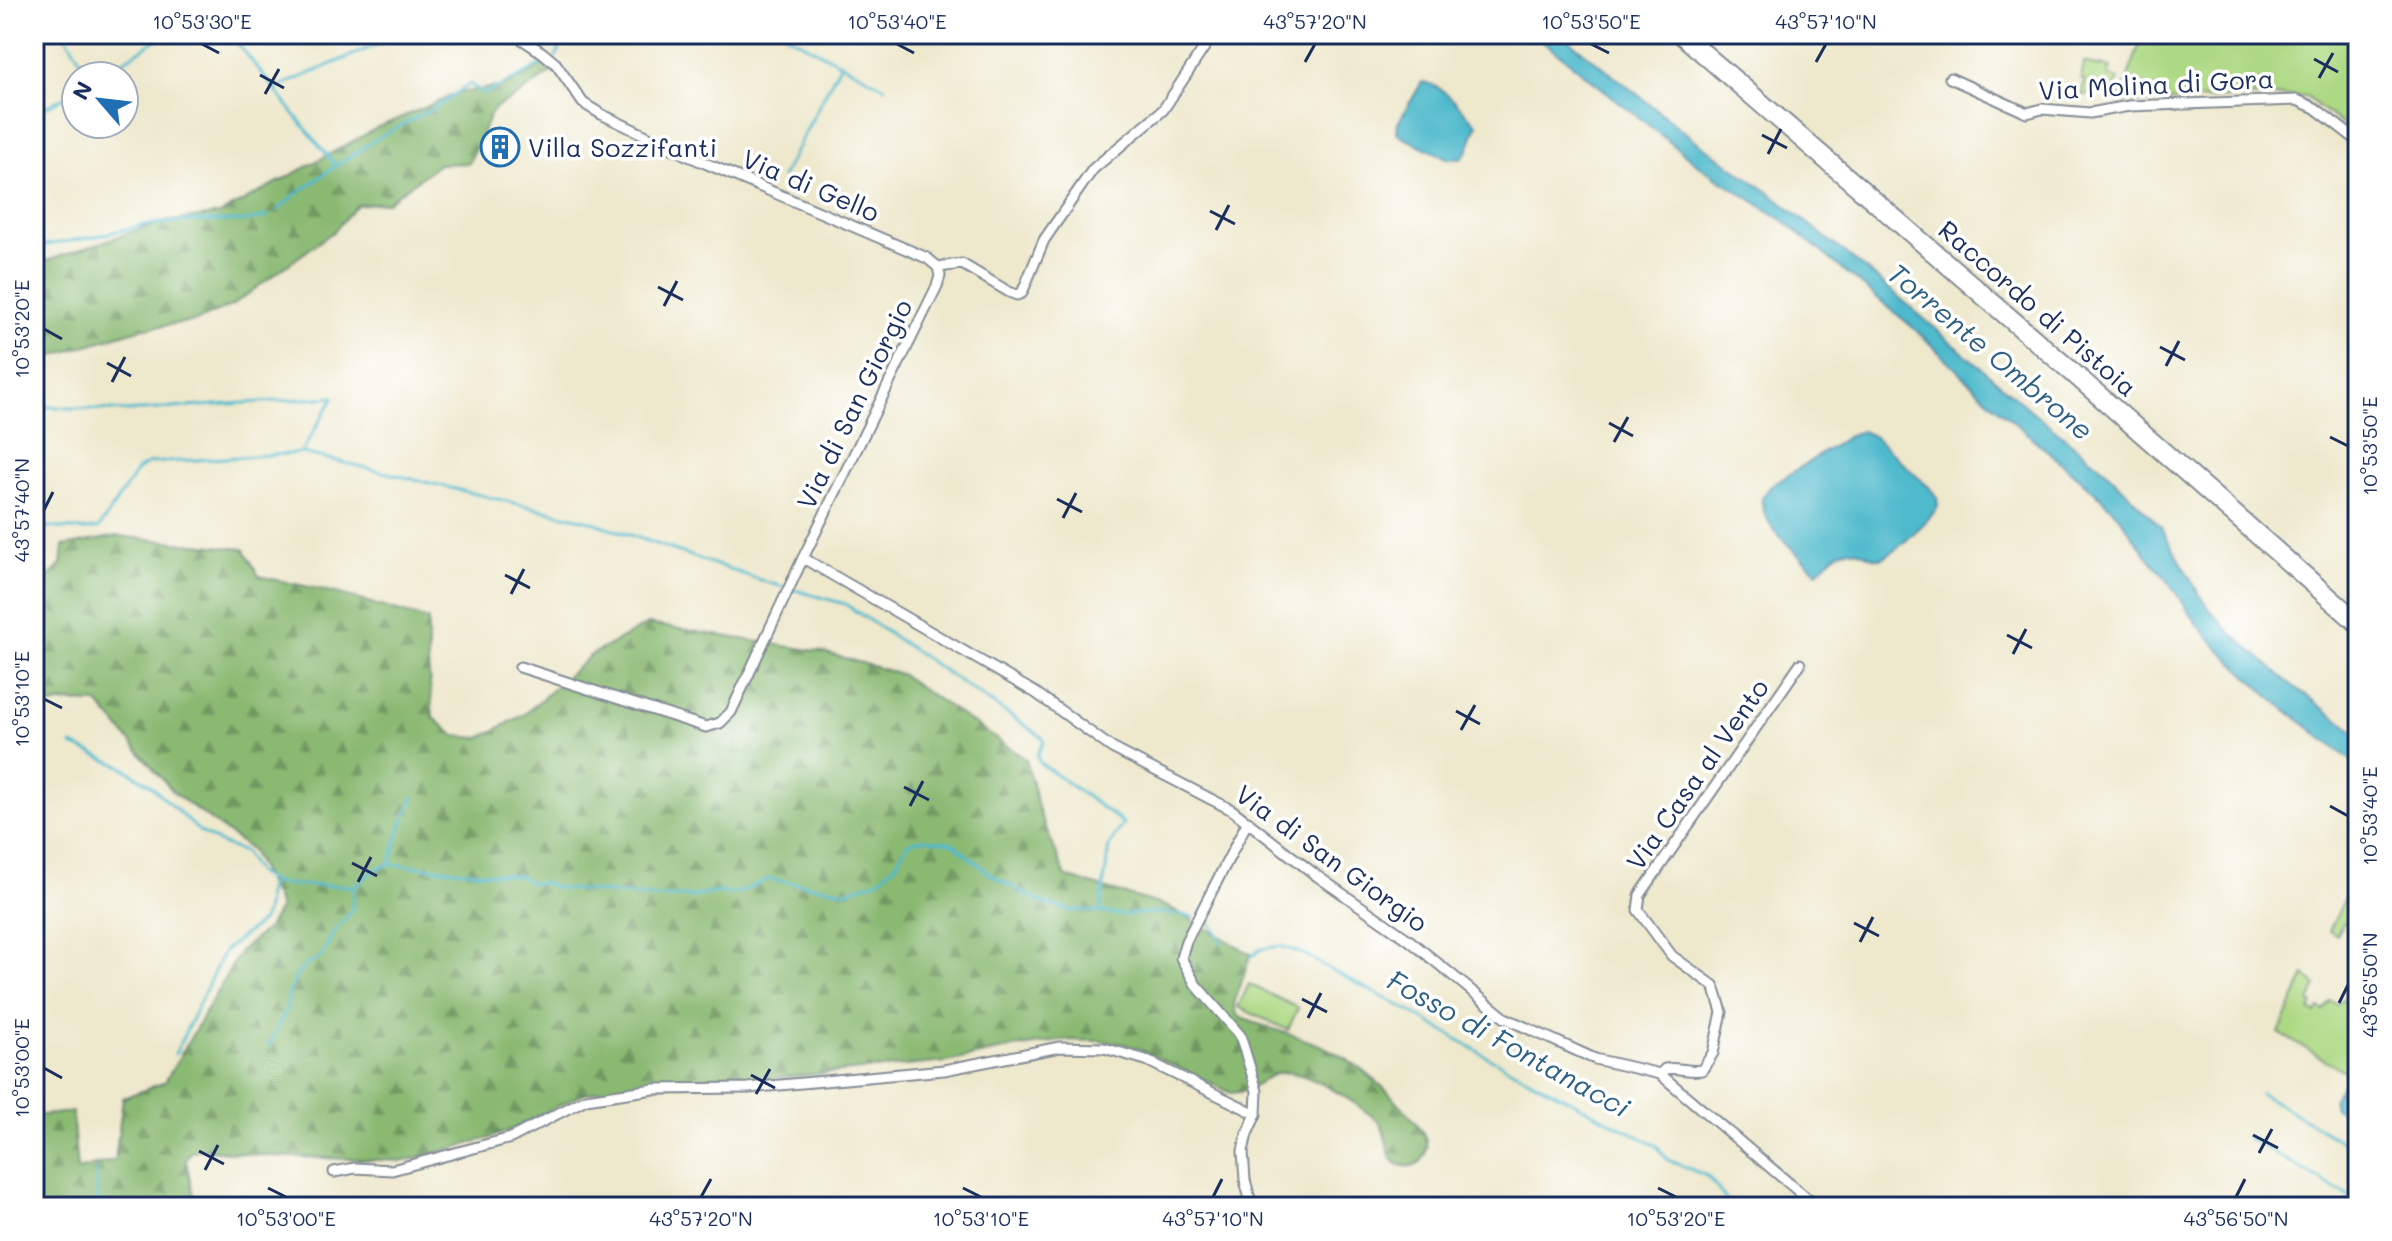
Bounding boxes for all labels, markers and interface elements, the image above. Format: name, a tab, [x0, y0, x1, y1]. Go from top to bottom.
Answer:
text: 10°53'30"E	[152, 8, 252, 34]
text: 10°53'40"E	[847, 8, 947, 34]
text: 43°57'20"N	[1263, 8, 1367, 34]
text: 10°53'50"E	[1541, 8, 1641, 34]
text: 43°57'10"N	[1775, 8, 1877, 34]
north arrow	[60, 60, 140, 140]
street label: Via Molina di Gora	[2038, 61, 2274, 107]
text: N	[65, 76, 99, 105]
building icon: Villa Sozzifanti	[479, 126, 521, 168]
place label: Villa Sozzifanti	[528, 130, 717, 164]
street label: Via di Gello	[737, 141, 885, 229]
street label: Raccordo di Pistoia	[1932, 212, 2144, 404]
water label: Torrente Ombrone	[1881, 254, 2101, 448]
text: 10°53'20"E	[8, 280, 34, 378]
street label: Via di San Giorgio	[788, 293, 920, 515]
text: 10°53'50"E	[2356, 396, 2382, 496]
text: 43°57'40"N	[8, 458, 34, 562]
text: 10°53'10"E	[8, 651, 34, 747]
street label: Via Casa al Vento	[1618, 672, 1776, 876]
text: 10°53'40"E	[2356, 766, 2382, 866]
street label: Via di San Giorgio	[1229, 777, 1435, 939]
text: 43°56'50"N	[2356, 932, 2382, 1038]
water label: Fosso di Fontanacci	[1381, 961, 1637, 1125]
text: 10°53'00"E	[8, 1018, 34, 1118]
text: 10°53'00"E	[236, 1205, 336, 1231]
text: 43°57'20"N	[649, 1205, 753, 1231]
text: 10°53'10"E	[933, 1205, 1029, 1231]
text: 43°57'10"N	[1162, 1205, 1264, 1231]
text: 10°53'20"E	[1627, 1205, 1725, 1231]
text: 43°56'50"N	[2183, 1205, 2289, 1231]

